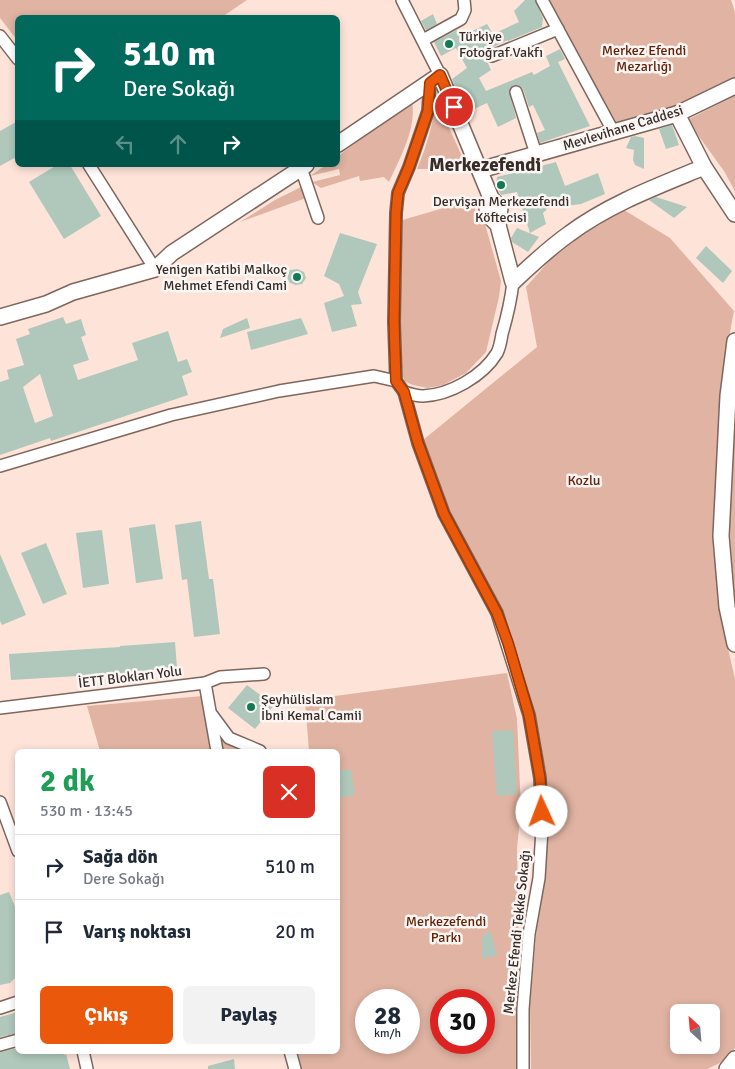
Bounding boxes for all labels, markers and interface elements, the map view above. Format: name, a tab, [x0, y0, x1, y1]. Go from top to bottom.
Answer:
place label: Türkiye Fotoğraf Vakfı	[459, 28, 543, 61]
text: 510 m	[123, 32, 216, 75]
icon: right	[40, 35, 105, 100]
marker: Türkiye Fotoğraf Vakfı	[443, 38, 455, 50]
park label: Merkez Efendi Mezarlığı	[602, 42, 686, 75]
text: Dere Sokağı	[123, 75, 235, 102]
pin	[433, 86, 475, 128]
icon: arrive	[440, 93, 468, 121]
street label: Mevlevihane Caddesi	[561, 102, 685, 154]
icon: left	[111, 130, 139, 158]
icon: ahead	[164, 130, 192, 158]
icon: right	[217, 130, 245, 158]
district label: Merkezefendi	[429, 153, 541, 177]
marker: Dervişan Merkezefendi Köftecisi	[495, 179, 507, 191]
place label: Dervişan Merkezefendi Köftecisi	[433, 193, 569, 226]
place label: Yenigen Katibi Malkoç Mehmet Efendi Cami	[156, 261, 287, 294]
marker: Yenigen Katibi Malkoç Mehmet Efendi Cami	[291, 271, 303, 283]
park label: Kozlu	[567, 472, 601, 489]
street label: İETT Blokları Yolu	[77, 662, 183, 692]
place label: Şeyhülislam İbni Kemal Camii	[261, 691, 362, 724]
marker: Şeyhülislam İbni Kemal Camii	[245, 701, 257, 713]
text: 2 dk	[40, 763, 95, 800]
button: close	[263, 766, 315, 818]
position arrow	[515, 785, 567, 837]
text: 530 m · 13:45	[40, 801, 133, 821]
text: Sağa dön	[83, 845, 158, 869]
street label: Merkez Efendi Tekke Sokağı	[500, 849, 534, 1015]
icon: right	[40, 853, 68, 881]
text: 510 m	[265, 855, 315, 879]
text: Dere Sokağı	[83, 869, 165, 889]
park label: Merkezefendi Parkı	[406, 913, 486, 946]
icon: arrive	[40, 918, 68, 946]
text: Varış noktası	[83, 920, 191, 944]
text: 20 m	[275, 920, 315, 944]
button: Çıkış	[40, 986, 173, 1044]
button: Paylaş	[183, 986, 315, 1044]
speed limit sign: 30	[430, 989, 495, 1054]
text: 28	[374, 1000, 401, 1031]
north arrow	[670, 1004, 720, 1054]
map controls	[670, 1004, 720, 1054]
text: km/h	[374, 1026, 401, 1041]

